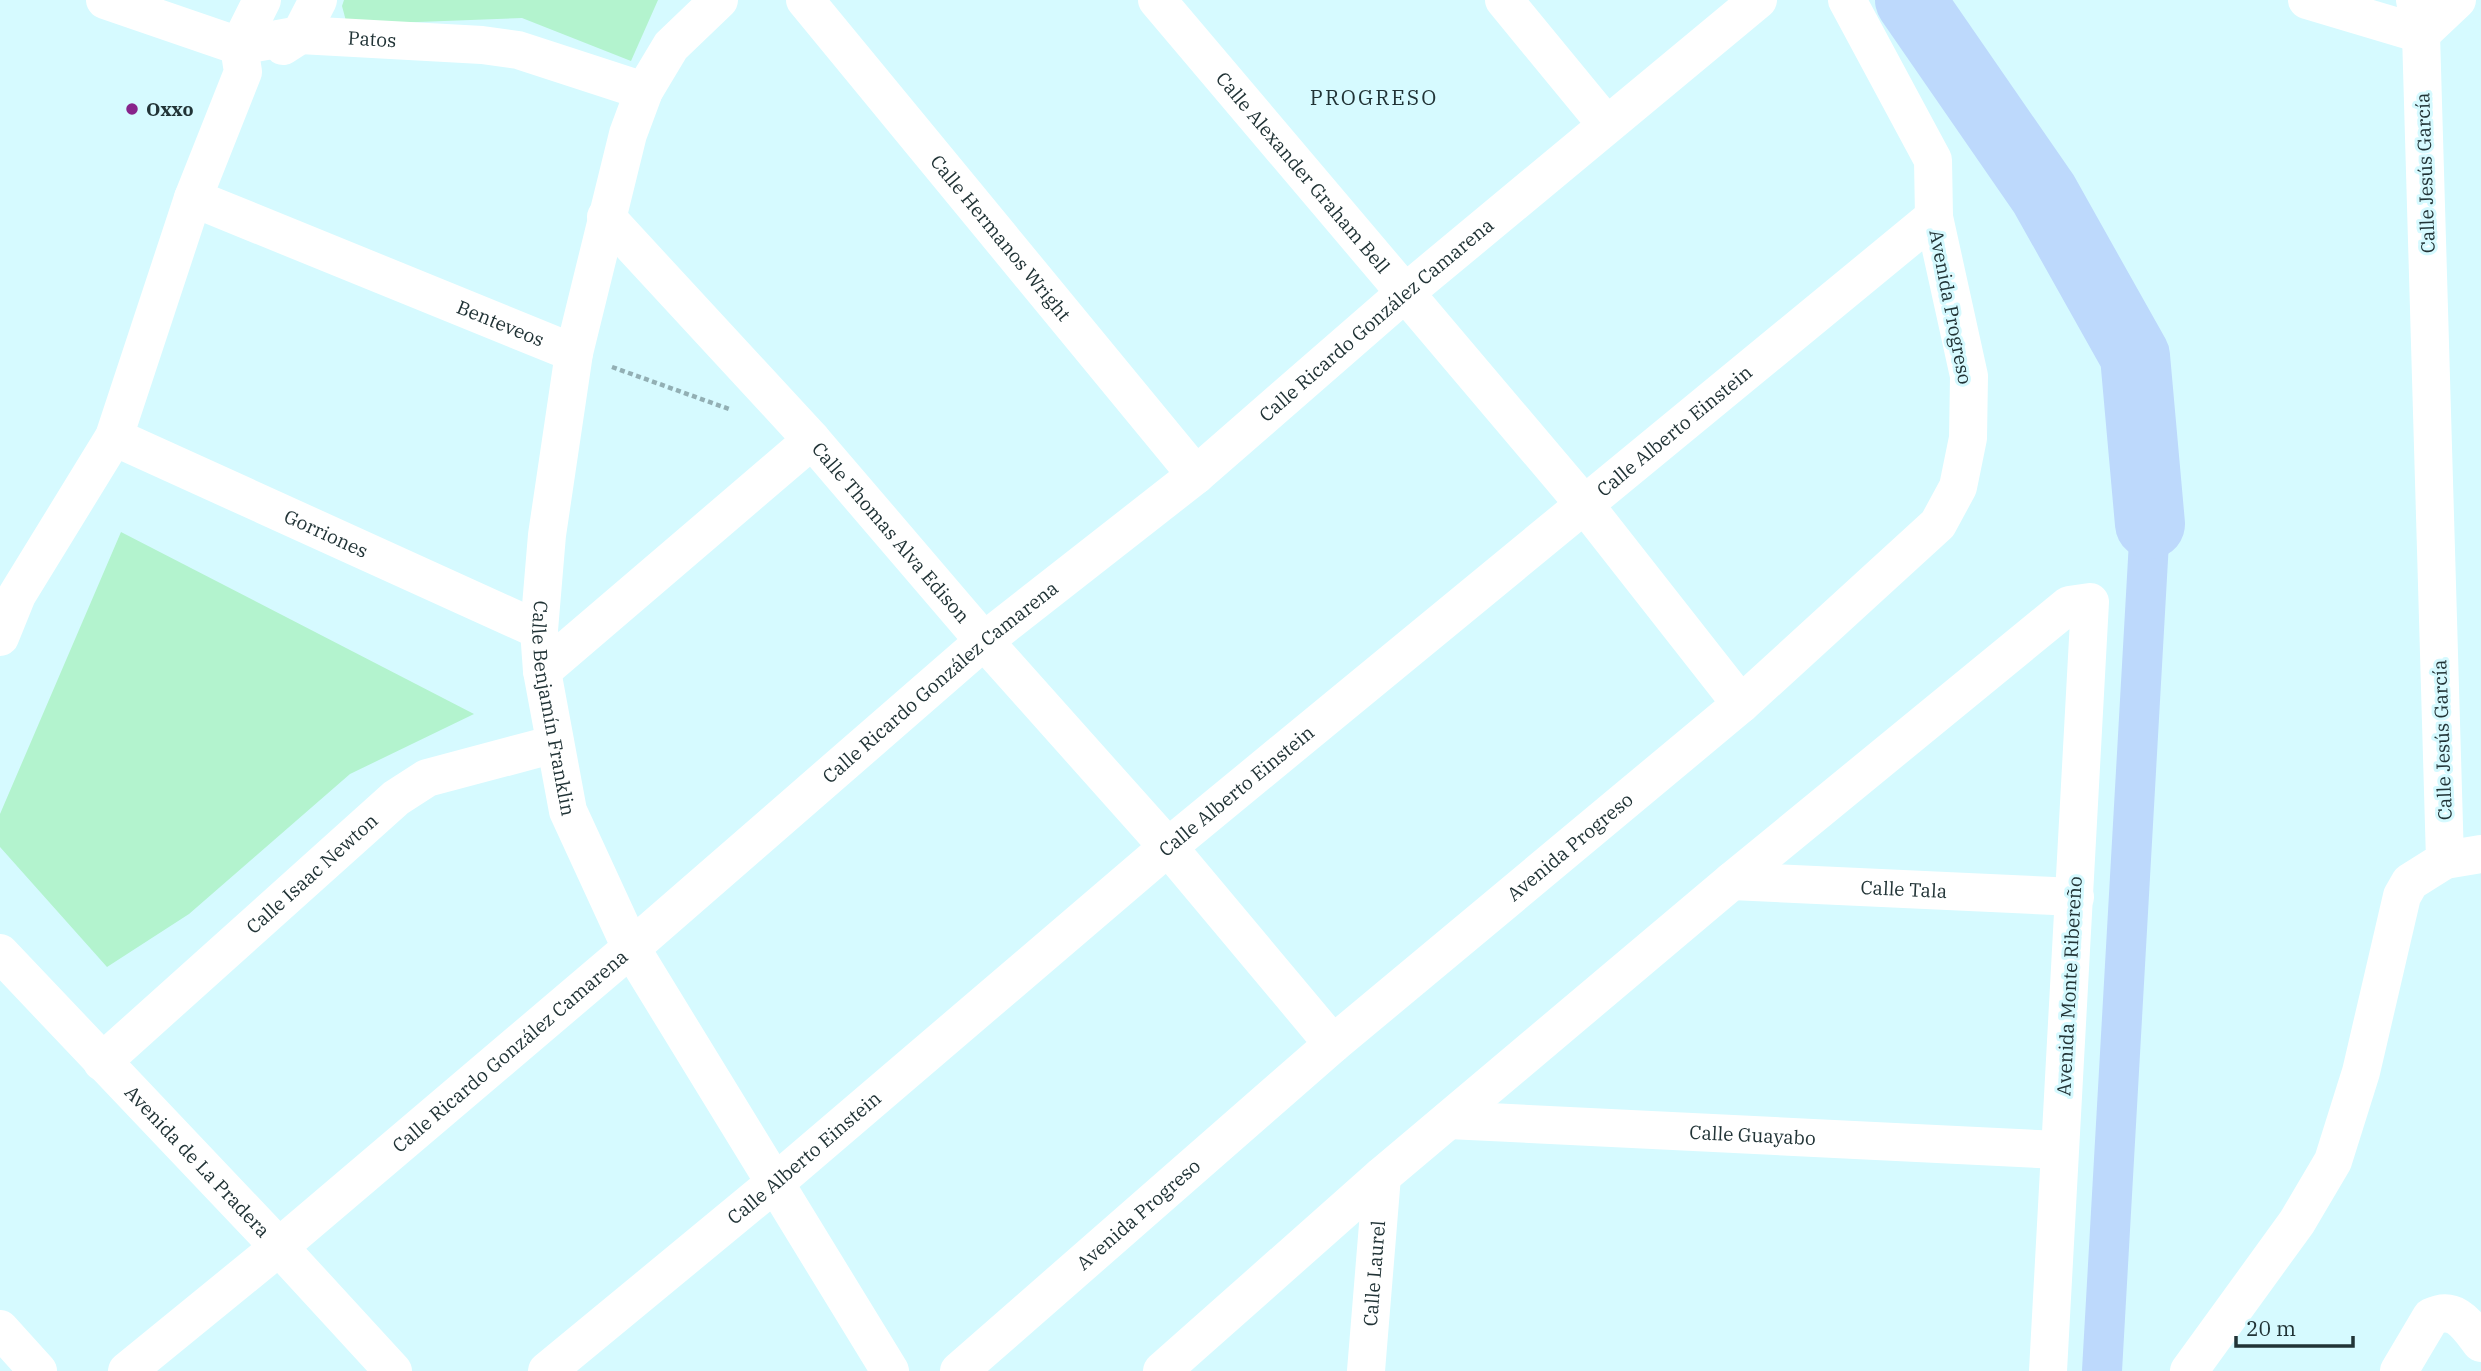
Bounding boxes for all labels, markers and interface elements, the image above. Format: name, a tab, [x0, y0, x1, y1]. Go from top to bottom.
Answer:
street label: Patos	[347, 26, 397, 52]
street label: Calle Alexander Graham Bell	[1211, 67, 1395, 278]
district label: PROGRESO	[1310, 83, 1438, 111]
street label: Calle Jesús García	[2410, 92, 2440, 254]
place label: Oxxo	[146, 97, 194, 121]
marker: Oxxo	[124, 101, 140, 117]
street label: Calle Hermanos Wright	[925, 150, 1076, 326]
street label: Calle Ricardo González Camarena	[1254, 213, 1498, 427]
street label: Avenida Progreso	[1924, 228, 1978, 386]
street label: Benteveos	[453, 295, 548, 352]
street label: Calle Alberto Einstein	[1592, 360, 1757, 502]
street label: Calle Thomas Alva Edison	[807, 437, 975, 628]
street label: Gorriones	[280, 504, 372, 563]
street label: Calle Ricardo González Camarena	[817, 576, 1063, 788]
street label: Calle Benjamín Franklin	[527, 599, 581, 818]
street label: Calle Jesús García	[2427, 659, 2457, 821]
street label: Calle Alberto Einstein	[1154, 720, 1319, 862]
street label: Avenida Progreso	[1502, 787, 1638, 906]
street label: Calle Isaac Newton	[241, 808, 383, 939]
street label: Calle Tala	[1860, 875, 1948, 903]
street label: Avenida Monte Ribereño	[2051, 876, 2087, 1096]
street label: Calle Ricardo González Camarena	[387, 944, 632, 1158]
street label: Avenida de La Pradera	[120, 1080, 275, 1242]
street label: Calle Alberto Einstein	[722, 1086, 886, 1229]
street label: Calle Guayabo	[1689, 1120, 1816, 1150]
street label: Avenida Progreso	[1071, 1154, 1205, 1275]
street label: Calle Laurel	[1358, 1219, 1390, 1327]
scale bar	[2236, 1304, 2353, 1348]
text: 20 m	[2246, 1314, 2296, 1342]

